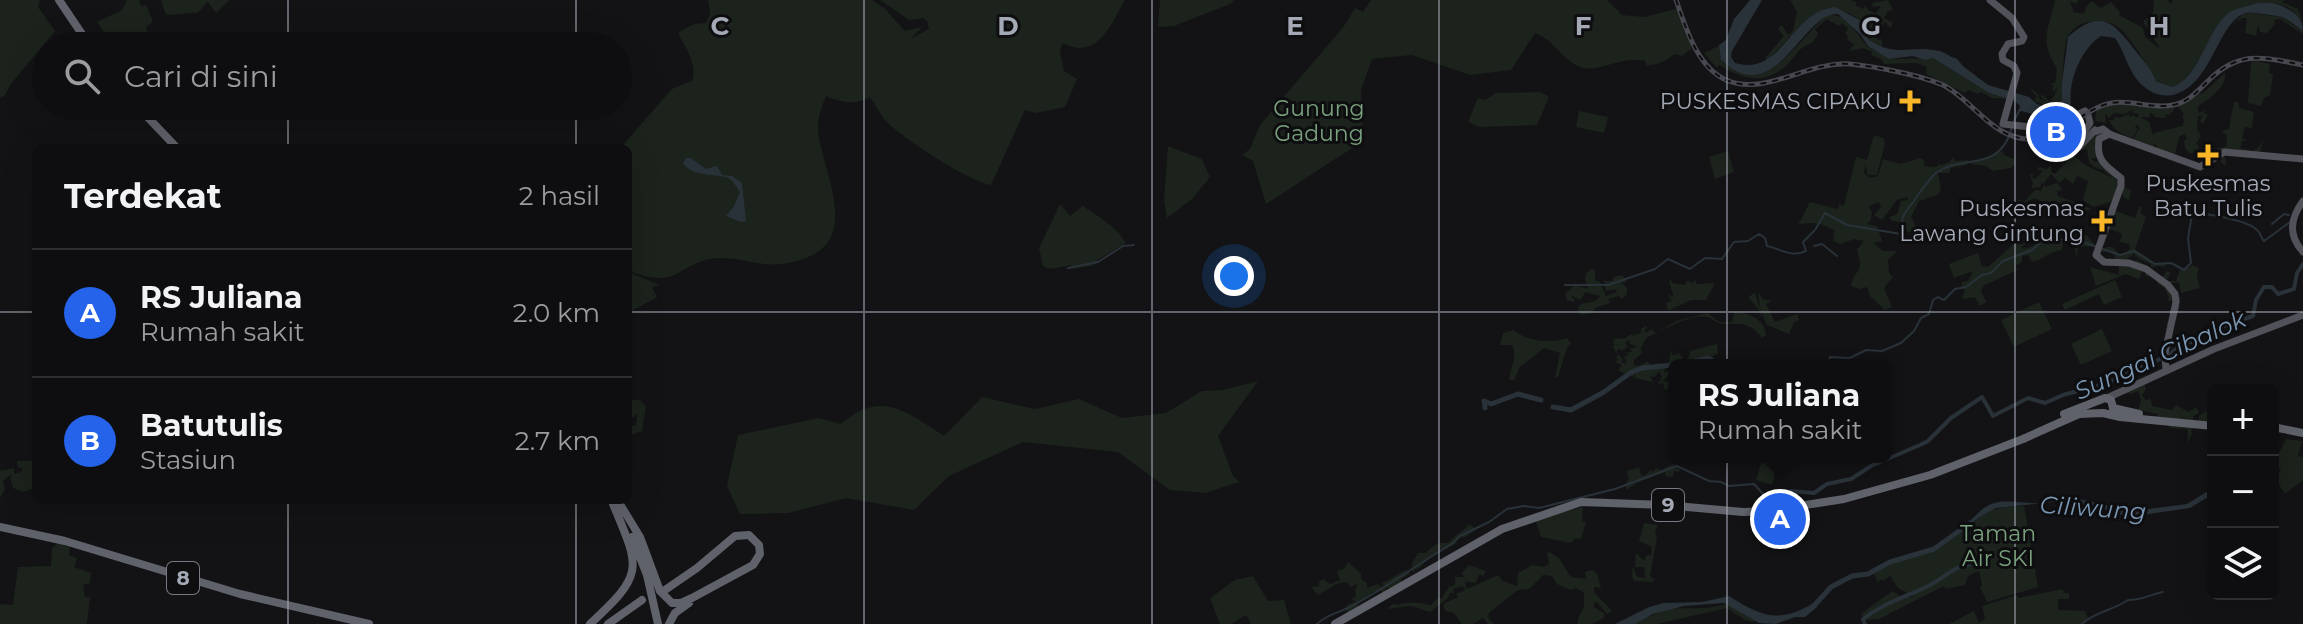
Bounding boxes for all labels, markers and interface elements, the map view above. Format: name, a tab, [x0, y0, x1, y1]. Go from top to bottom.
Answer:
text: C	[711, 10, 730, 42]
text: D	[997, 10, 1019, 42]
text: E	[1286, 10, 1304, 42]
text: F	[1575, 10, 1591, 42]
text: G	[1861, 10, 1881, 42]
text: H	[2148, 10, 2170, 42]
search box	[32, 32, 632, 120]
icon: search	[60, 54, 104, 98]
text: Cari di sini	[124, 58, 278, 95]
place label: PUSKESMAS CIPAKU	[1660, 88, 1892, 115]
marker: PUSKESMAS CIPAKU	[1899, 90, 1921, 112]
park label: Gunung Gadung	[1273, 95, 1365, 147]
pin: B	[2030, 102, 2082, 162]
marker: Puskesmas Batu Tulis	[2197, 144, 2219, 166]
place label: Puskesmas Batu Tulis	[2145, 170, 2271, 222]
text: Terdekat	[64, 175, 222, 217]
text: 2 hasil	[519, 180, 600, 212]
place label: Puskesmas Lawang Gintung	[1899, 195, 2084, 247]
marker: Puskesmas Lawang Gintung	[2091, 210, 2113, 232]
your location	[1214, 256, 1254, 296]
text: RS Juliana	[140, 279, 302, 316]
text: A	[80, 297, 100, 329]
text: 2.0 km	[513, 297, 600, 329]
water label: Sungai Cibalok	[2070, 304, 2252, 406]
text: Rumah sakit	[140, 316, 305, 348]
popup	[1668, 359, 1892, 463]
text: RS Juliana	[1698, 377, 1860, 414]
map controls	[2207, 384, 2279, 600]
button: +	[2207, 384, 2279, 456]
text: Batutulis	[140, 407, 283, 444]
text: Rumah sakit	[1698, 414, 1862, 446]
text: B	[80, 425, 100, 457]
text: 2.7 km	[515, 425, 600, 457]
text: Stasiun	[140, 444, 236, 476]
button: −	[2207, 456, 2279, 528]
road number: 9	[1652, 489, 1684, 521]
pin: A	[1754, 489, 1806, 549]
water label: Ciliwung	[2039, 490, 2147, 526]
park label: Taman Air SKI	[1960, 520, 2036, 572]
button: layers	[2207, 528, 2279, 600]
road number: 8	[167, 562, 199, 594]

